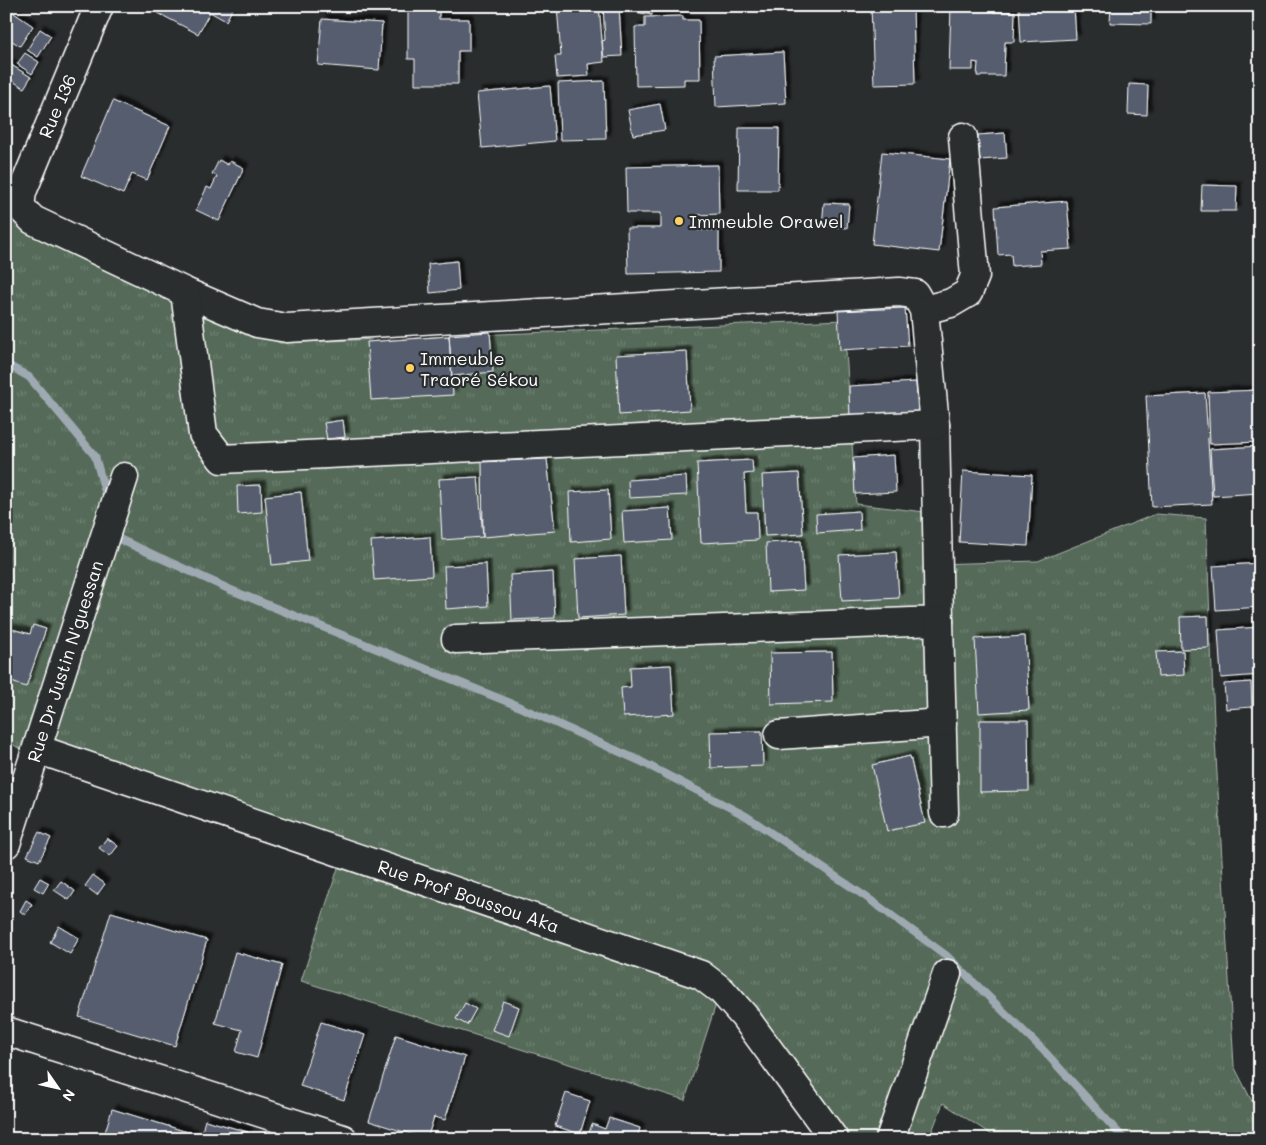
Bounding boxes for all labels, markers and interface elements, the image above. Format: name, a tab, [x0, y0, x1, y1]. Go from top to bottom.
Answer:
street label: Rue I36	[33, 70, 81, 142]
place label: Immeuble Orawel	[689, 209, 844, 233]
marker: Immeuble Orawel	[673, 215, 685, 227]
place label: Immeuble Traoré Sékou	[420, 346, 538, 391]
marker: Immeuble Traoré Sékou	[404, 362, 416, 374]
street label: Rue Dr Justin N'guessan	[21, 557, 108, 765]
street label: Rue Prof Boussou Aka	[375, 854, 563, 938]
north arrow	[32, 1062, 82, 1112]
text: N	[58, 1086, 80, 1105]

